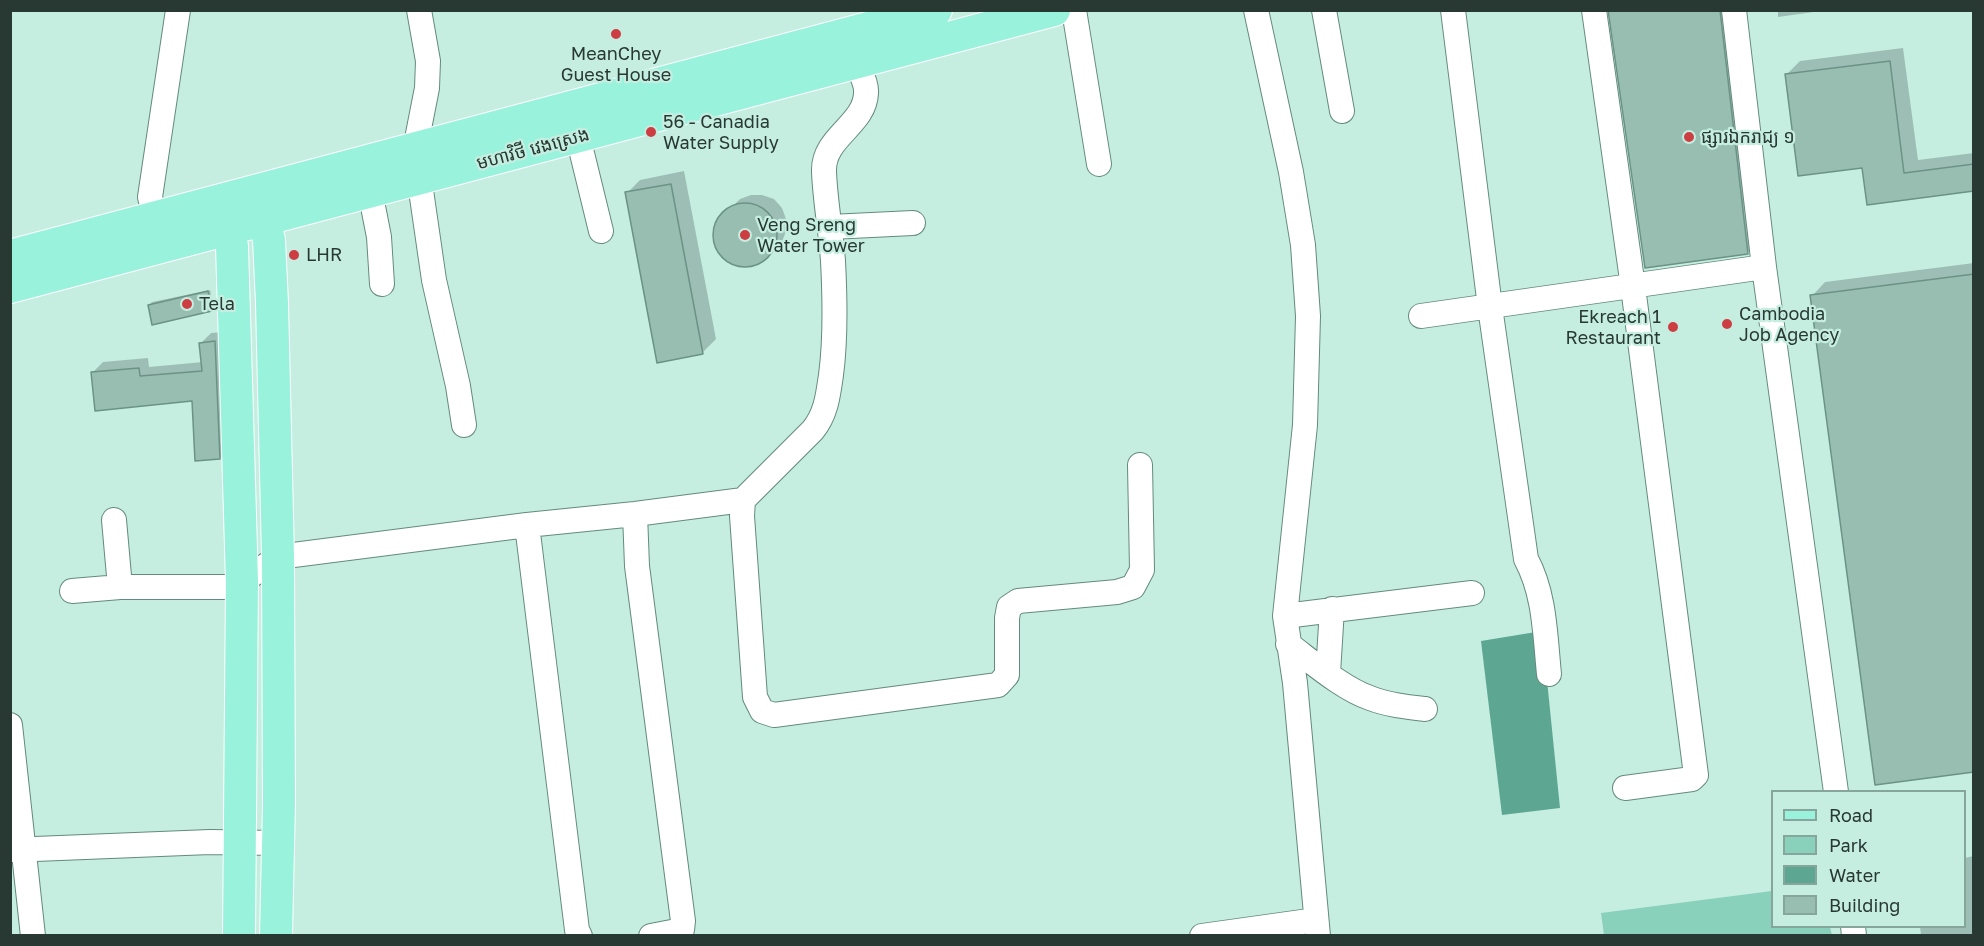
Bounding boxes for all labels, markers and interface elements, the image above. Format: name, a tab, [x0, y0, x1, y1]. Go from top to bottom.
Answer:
marker: MeanChey Guest House	[609, 27, 623, 41]
place label: MeanChey Guest House	[561, 43, 671, 86]
place label: 56 - Canadia Water Supply	[663, 111, 779, 154]
street label: មហាវិថី វេងស្រេង	[474, 124, 592, 174]
marker: 56 - Canadia Water Supply	[644, 125, 658, 139]
place label: ផ្សារឯករាជ្យ ១	[1701, 126, 1795, 148]
marker: ផ្សារឯករាជ្យ ១	[1682, 130, 1696, 144]
place label: Veng Sreng Water Tower	[757, 214, 865, 256]
marker: Veng Sreng Water Tower	[738, 228, 752, 242]
place label: LHR	[306, 244, 342, 266]
marker: LHR	[287, 248, 301, 262]
place label: Tela	[199, 293, 235, 315]
marker: Tela	[180, 297, 194, 311]
place label: Cambodia Job Agency	[1739, 303, 1839, 346]
place label: Ekreach 1 Restaurant	[1566, 306, 1661, 348]
marker: Cambodia Job Agency	[1720, 317, 1734, 331]
marker: Ekreach 1 Restaurant	[1666, 320, 1680, 334]
legend	[1771, 790, 1966, 928]
text: Road	[1829, 804, 1873, 826]
text: Park	[1829, 834, 1868, 856]
text: Water	[1829, 864, 1880, 886]
text: Building	[1829, 894, 1900, 916]

